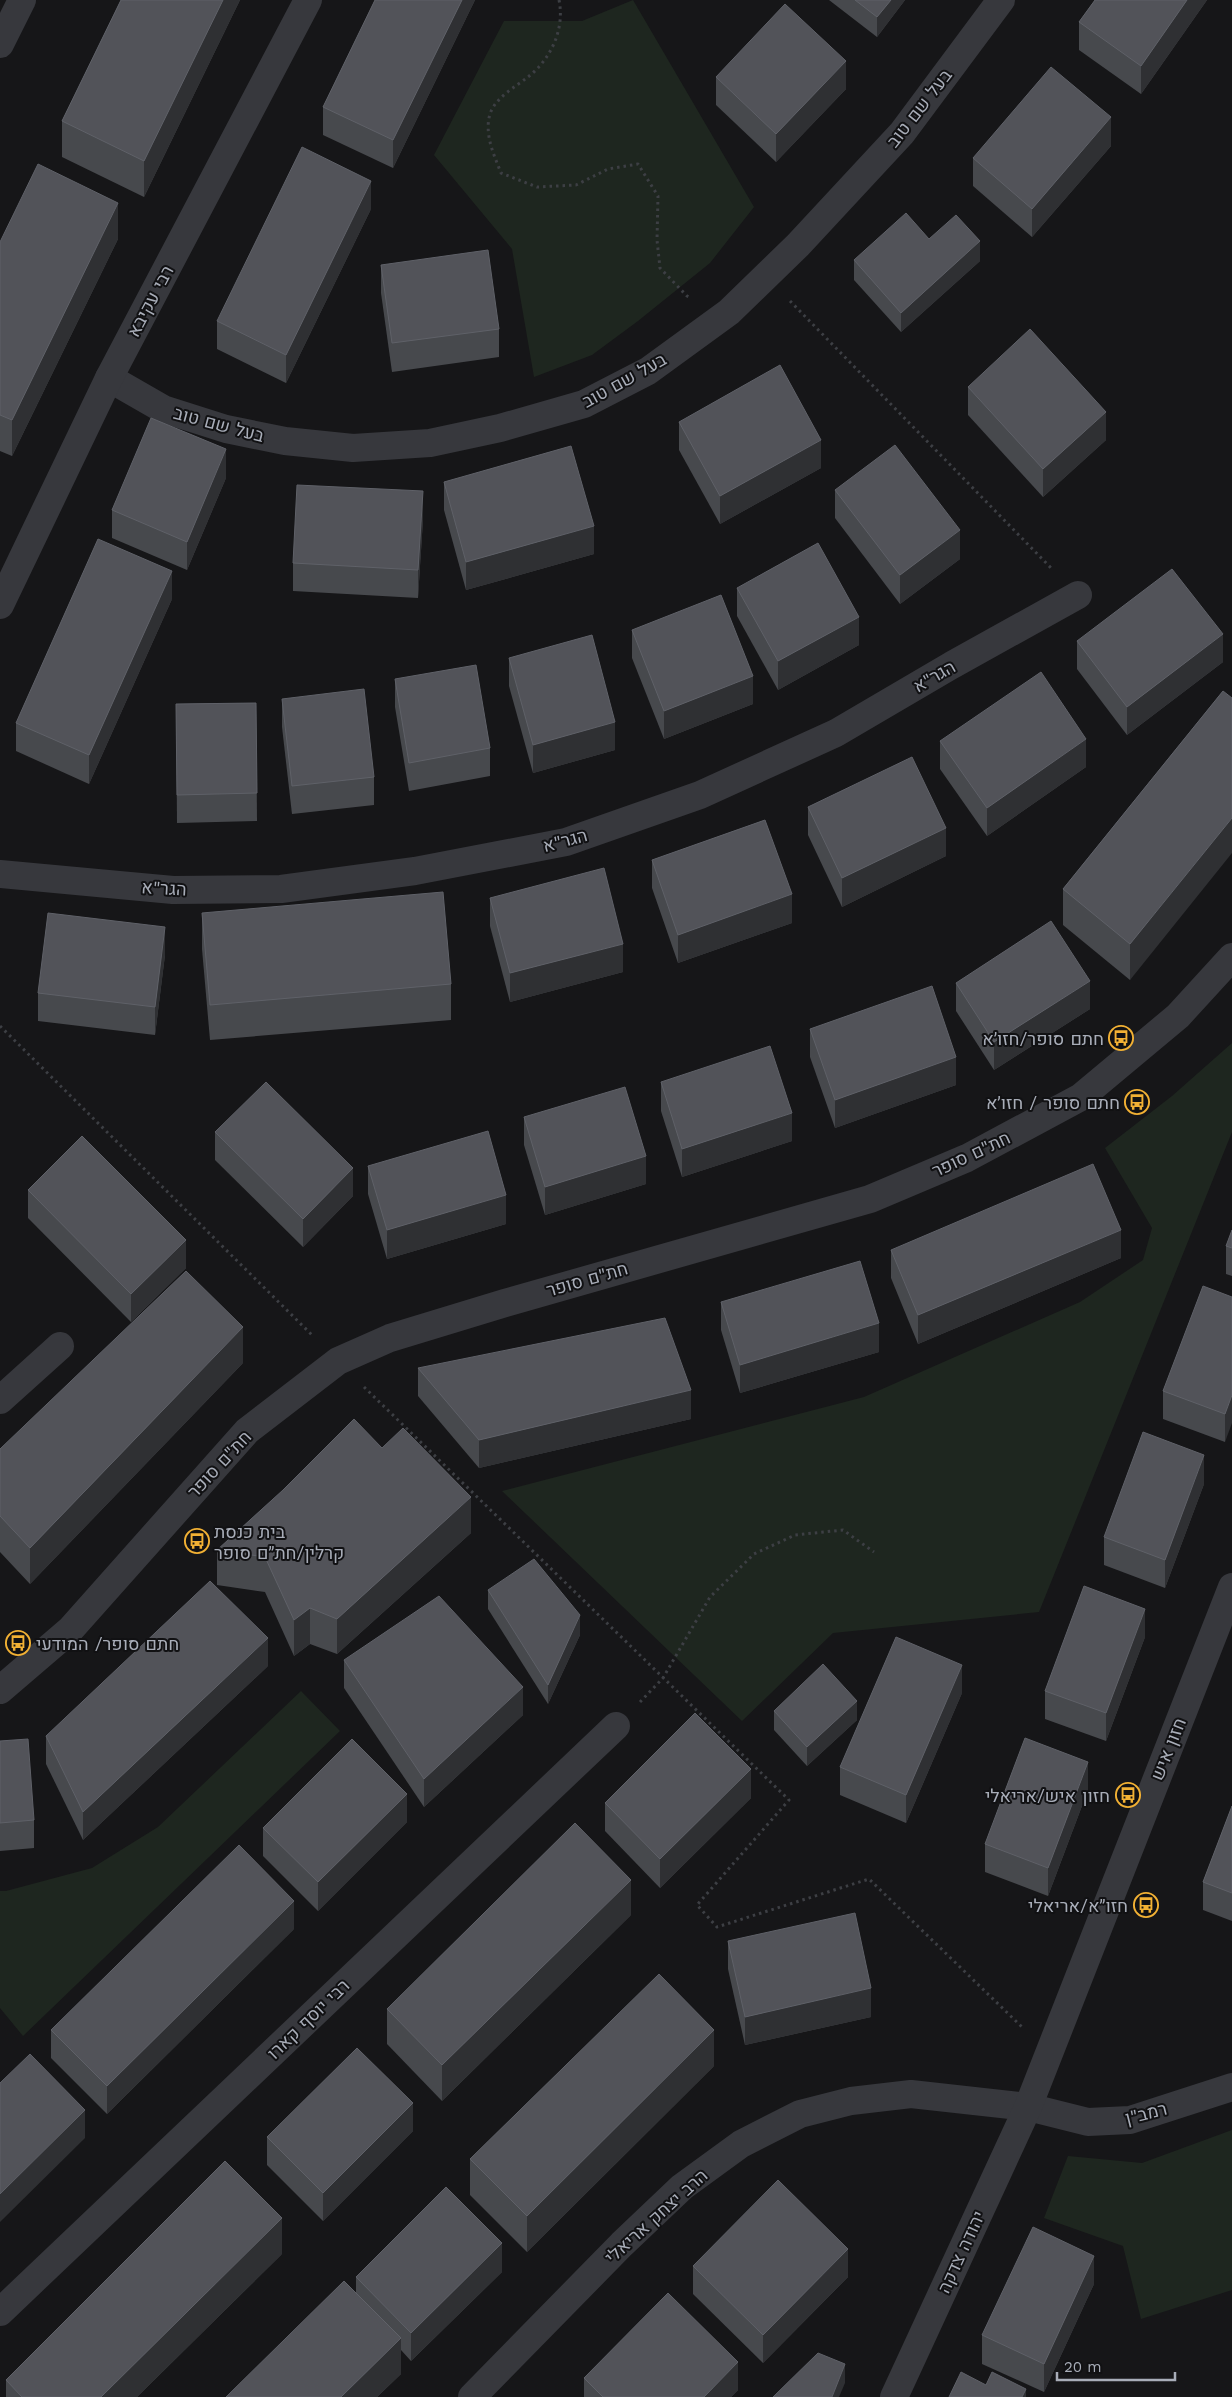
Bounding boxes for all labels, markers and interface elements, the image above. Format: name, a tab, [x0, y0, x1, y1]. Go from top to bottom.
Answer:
street label: בעל שם טוב	[882, 64, 956, 151]
street label: רבי עקיבא	[122, 262, 178, 340]
street label: בעל שם טוב	[578, 348, 670, 412]
street label: בעל שם טוב	[171, 402, 267, 446]
street label: הגר"א	[909, 656, 959, 696]
street label: הגר"א	[540, 824, 590, 856]
street label: הגר"א	[141, 876, 187, 900]
bus stop icon: חתם סופר/חזו׳א	[1108, 1025, 1134, 1051]
place label: חתם סופר/חזו׳א	[982, 1028, 1104, 1049]
bus stop icon: חתם סופר / חזו׳א	[1124, 1089, 1150, 1115]
place label: חתם סופר / חזו׳א	[986, 1092, 1120, 1113]
street label: חת"ם סופר	[929, 1127, 1013, 1181]
street label: חת"ם סופר	[544, 1257, 630, 1301]
street label: חת"ם סופר	[183, 1426, 255, 1502]
place label: בית כנסת קרלין/חת״ם סופר	[214, 1521, 344, 1563]
bus stop icon: בית כנסת קרלין/חת״ם סופר	[184, 1528, 210, 1554]
bus stop icon: חתם סופר/ המודעי	[5, 1630, 31, 1656]
place label: חתם סופר/ המודעי	[36, 1633, 179, 1654]
street label: חזון איש	[1146, 1715, 1190, 1783]
bus stop icon: חזון איש/אריאלי	[1115, 1782, 1141, 1808]
place label: חזון איש/אריאלי	[985, 1785, 1110, 1806]
bus stop icon: חזו״א/אריאלי	[1133, 1892, 1159, 1918]
place label: חזו״א/אריאלי	[1028, 1895, 1128, 1916]
street label: רבי יוסף קארו	[263, 1975, 353, 2063]
street label: רמב"ן	[1123, 2098, 1169, 2128]
street label: הרב יצחק אריאלי	[600, 2164, 712, 2268]
street label: יהודה צדקה	[933, 2208, 989, 2296]
scale bar	[1057, 2350, 1174, 2382]
text: 20 m	[1064, 2358, 1102, 2376]

